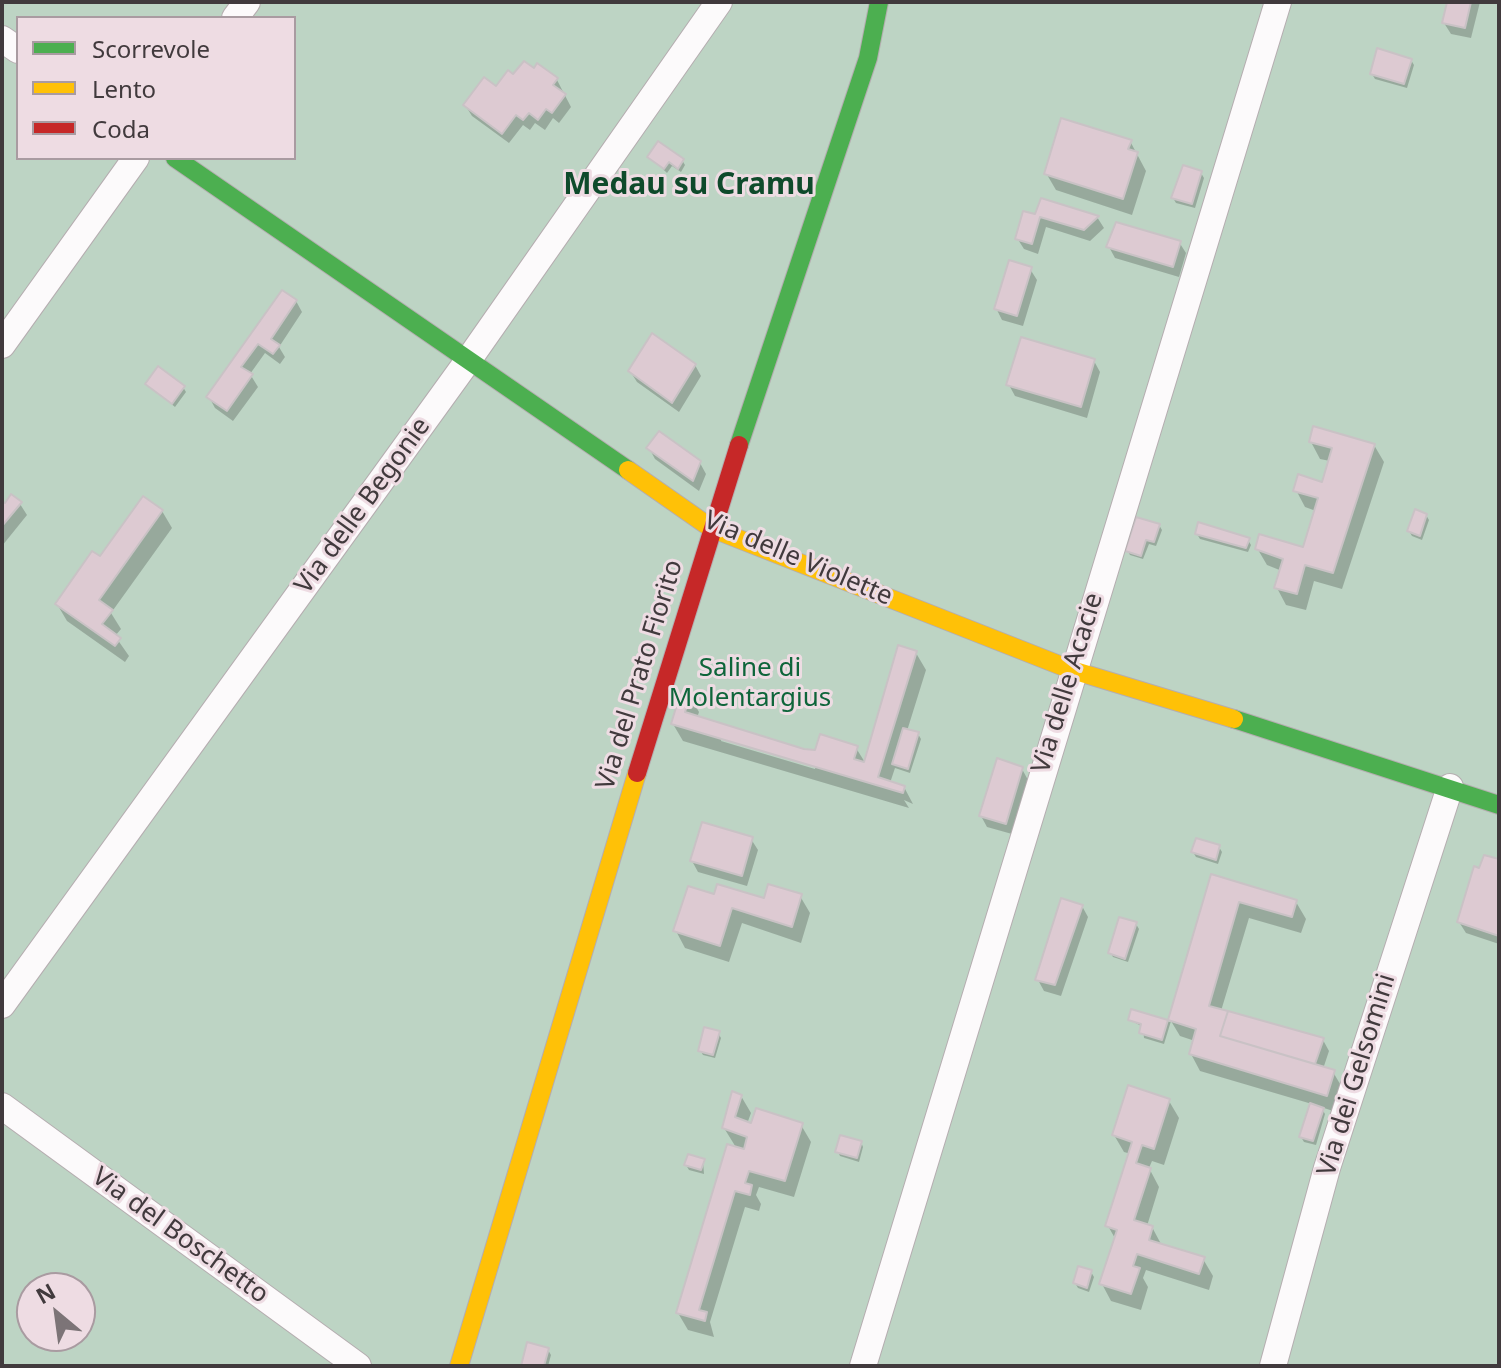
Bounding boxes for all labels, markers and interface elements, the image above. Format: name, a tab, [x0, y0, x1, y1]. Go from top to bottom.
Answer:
legend	[16, 16, 296, 160]
text: Scorrevole	[92, 32, 210, 65]
text: Lento	[92, 72, 156, 105]
text: Coda	[92, 112, 150, 145]
district label: Medau su Cramu	[563, 167, 815, 203]
street label: Via delle Begonie	[289, 412, 437, 600]
street label: Via delle Violette	[699, 505, 897, 613]
street label: Via del Prato Fiorito	[590, 556, 690, 794]
street label: Via delle Acacie	[1026, 589, 1110, 777]
park label: Saline di Molentargius	[669, 653, 831, 714]
street label: Via dei Gelsomini	[1311, 970, 1403, 1180]
street label: Via del Boschetto	[86, 1161, 274, 1311]
north arrow	[16, 1272, 96, 1352]
text: N	[30, 1275, 60, 1310]

